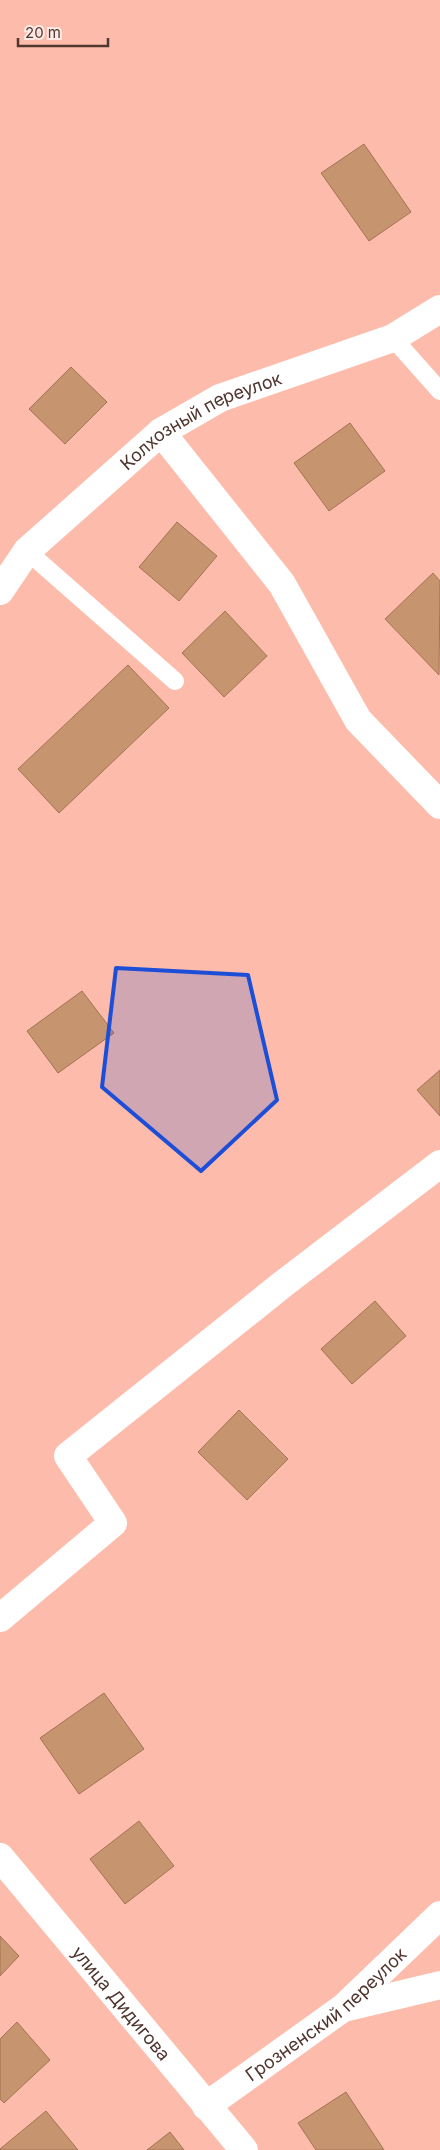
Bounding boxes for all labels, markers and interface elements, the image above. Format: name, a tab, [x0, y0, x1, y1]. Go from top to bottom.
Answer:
scale bar	[18, 15, 108, 47]
text: 20 m	[25, 23, 61, 42]
street label: Колхозный переулок	[116, 367, 284, 474]
street label: улица Дидигова	[68, 1942, 175, 2064]
street label: Грозненский переулок	[241, 1943, 410, 2085]

